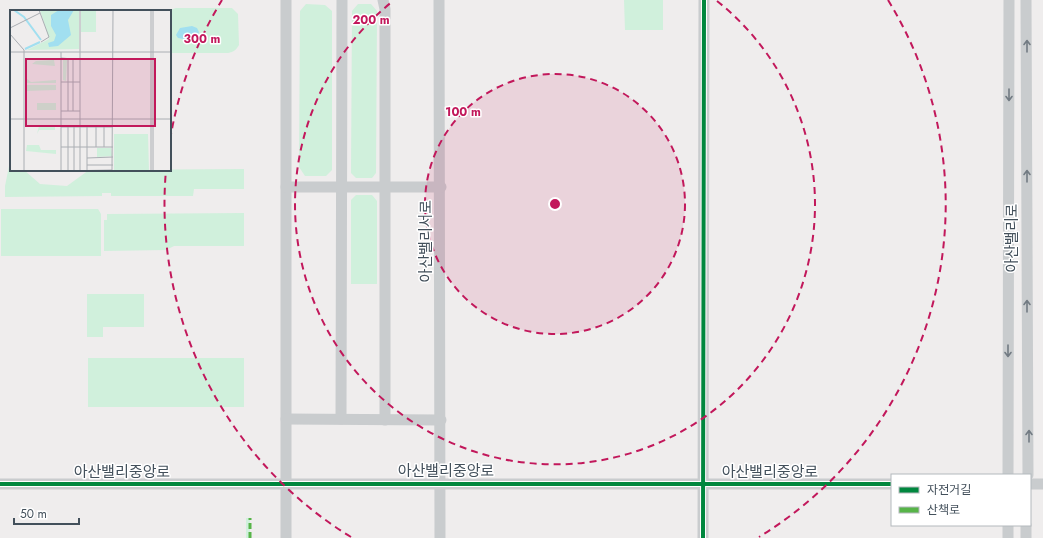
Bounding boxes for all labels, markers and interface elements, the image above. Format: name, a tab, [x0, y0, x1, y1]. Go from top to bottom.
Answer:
inset map	[10, 10, 171, 171]
text: 200 m	[352, 11, 390, 29]
text: 300 m	[184, 30, 221, 48]
one-way arrow	[1023, 40, 1031, 53]
one-way arrow	[1005, 88, 1013, 101]
text: 100 m	[445, 103, 481, 121]
one-way arrow	[1023, 170, 1031, 183]
centre of rings	[548, 197, 562, 211]
street label: 아산밸리서로	[415, 200, 437, 282]
street label: 아산밸리로	[1001, 203, 1023, 273]
one-way arrow	[1024, 300, 1031, 313]
one-way arrow	[1004, 344, 1012, 357]
one-way arrow	[1025, 430, 1032, 443]
street label: 아산밸리중앙로	[398, 460, 494, 482]
street label: 아산밸리중앙로	[74, 461, 170, 483]
street label: 아산밸리중앙로	[722, 461, 818, 483]
legend	[891, 474, 1031, 526]
text: 자전거길	[927, 481, 971, 499]
scale bar	[14, 500, 79, 526]
text: 산책로	[927, 501, 960, 519]
text: 50 m	[20, 505, 47, 523]

